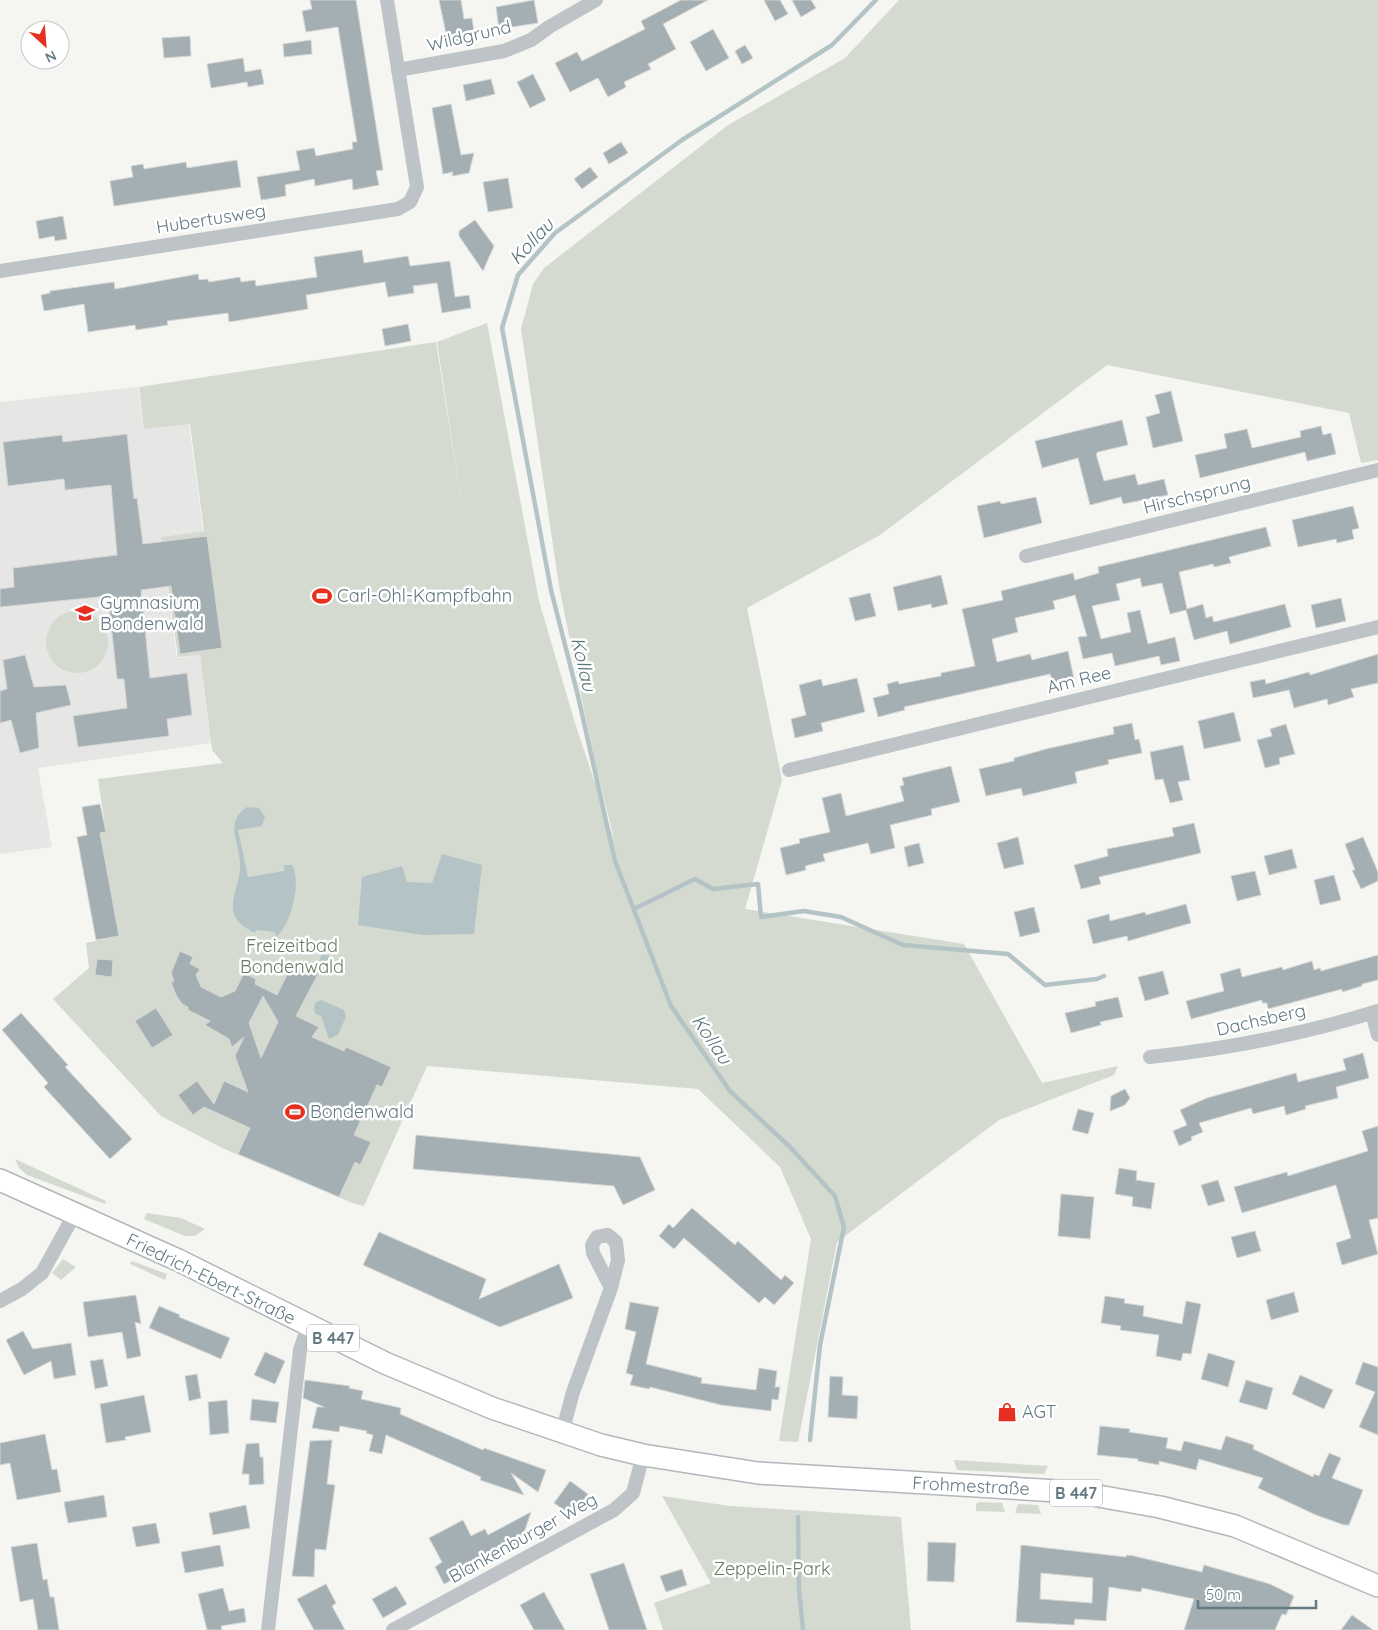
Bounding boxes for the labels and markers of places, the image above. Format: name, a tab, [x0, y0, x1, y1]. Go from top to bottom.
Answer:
place label: Carl-Ohl-Kampfbahn	[337, 584, 512, 607]
sports icon: Carl-Ohl-Kampfbahn	[311, 585, 333, 607]
place label: Gymnasium Bondenwald	[100, 591, 204, 635]
school or university icon: Gymnasium Bondenwald	[74, 602, 96, 624]
place label: Bondenwald	[310, 1100, 414, 1123]
sports icon: Bondenwald	[284, 1101, 306, 1123]
place label: AGT	[1022, 1400, 1057, 1423]
shop icon: AGT	[996, 1401, 1018, 1423]

